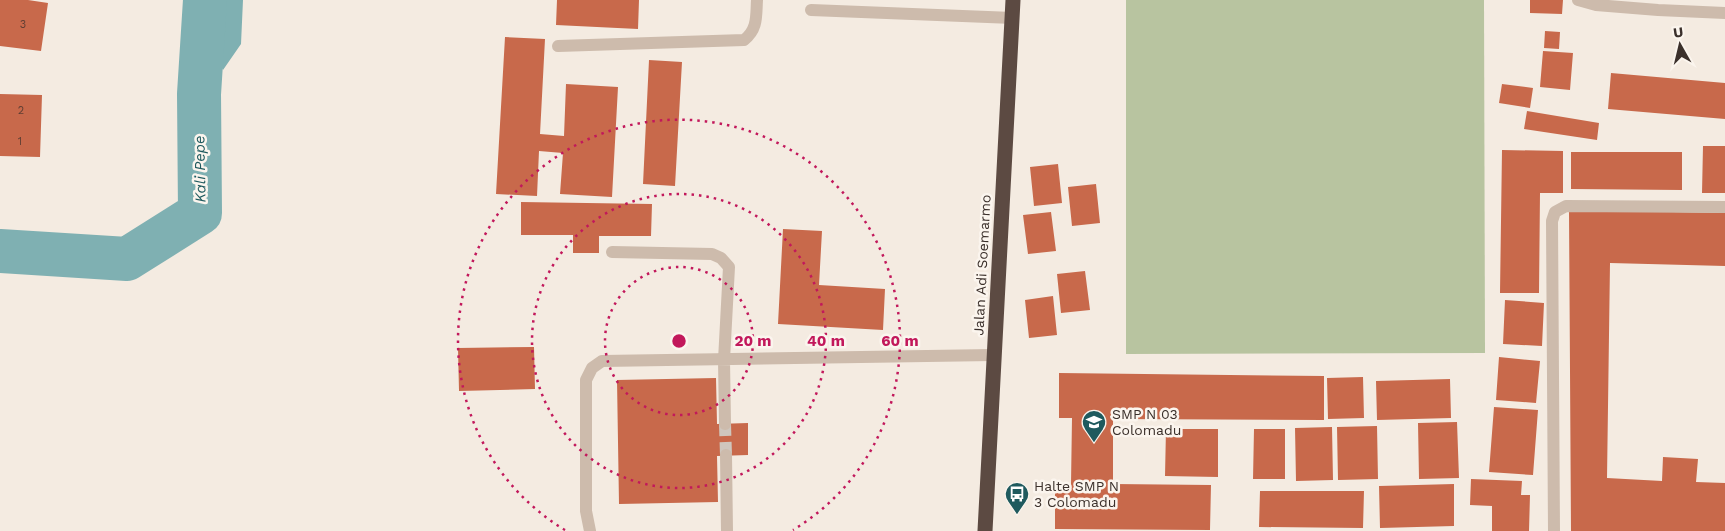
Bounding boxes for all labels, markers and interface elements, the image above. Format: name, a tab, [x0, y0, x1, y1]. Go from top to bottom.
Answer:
house number: 3	[20, 18, 26, 31]
north arrow	[1655, 20, 1705, 70]
text: U	[1672, 24, 1684, 41]
house number: 2	[18, 104, 24, 117]
house number: 1	[18, 135, 22, 148]
water label: Kali Pepe	[190, 135, 210, 203]
street label: Jalan Adi Soemarmo	[970, 194, 994, 336]
centre of rings	[670, 332, 688, 350]
text: 20 m	[734, 332, 772, 350]
text: 40 m	[807, 332, 845, 350]
text: 60 m	[881, 332, 919, 350]
place label: SMP N 03 Colomadu	[1112, 406, 1181, 438]
school or university icon: SMP N 03 Colomadu	[1081, 409, 1107, 443]
place label: Halte SMP N 3 Colomadu	[1034, 478, 1119, 510]
bus stop icon: Halte SMP N 3 Colomadu	[1004, 481, 1030, 515]

